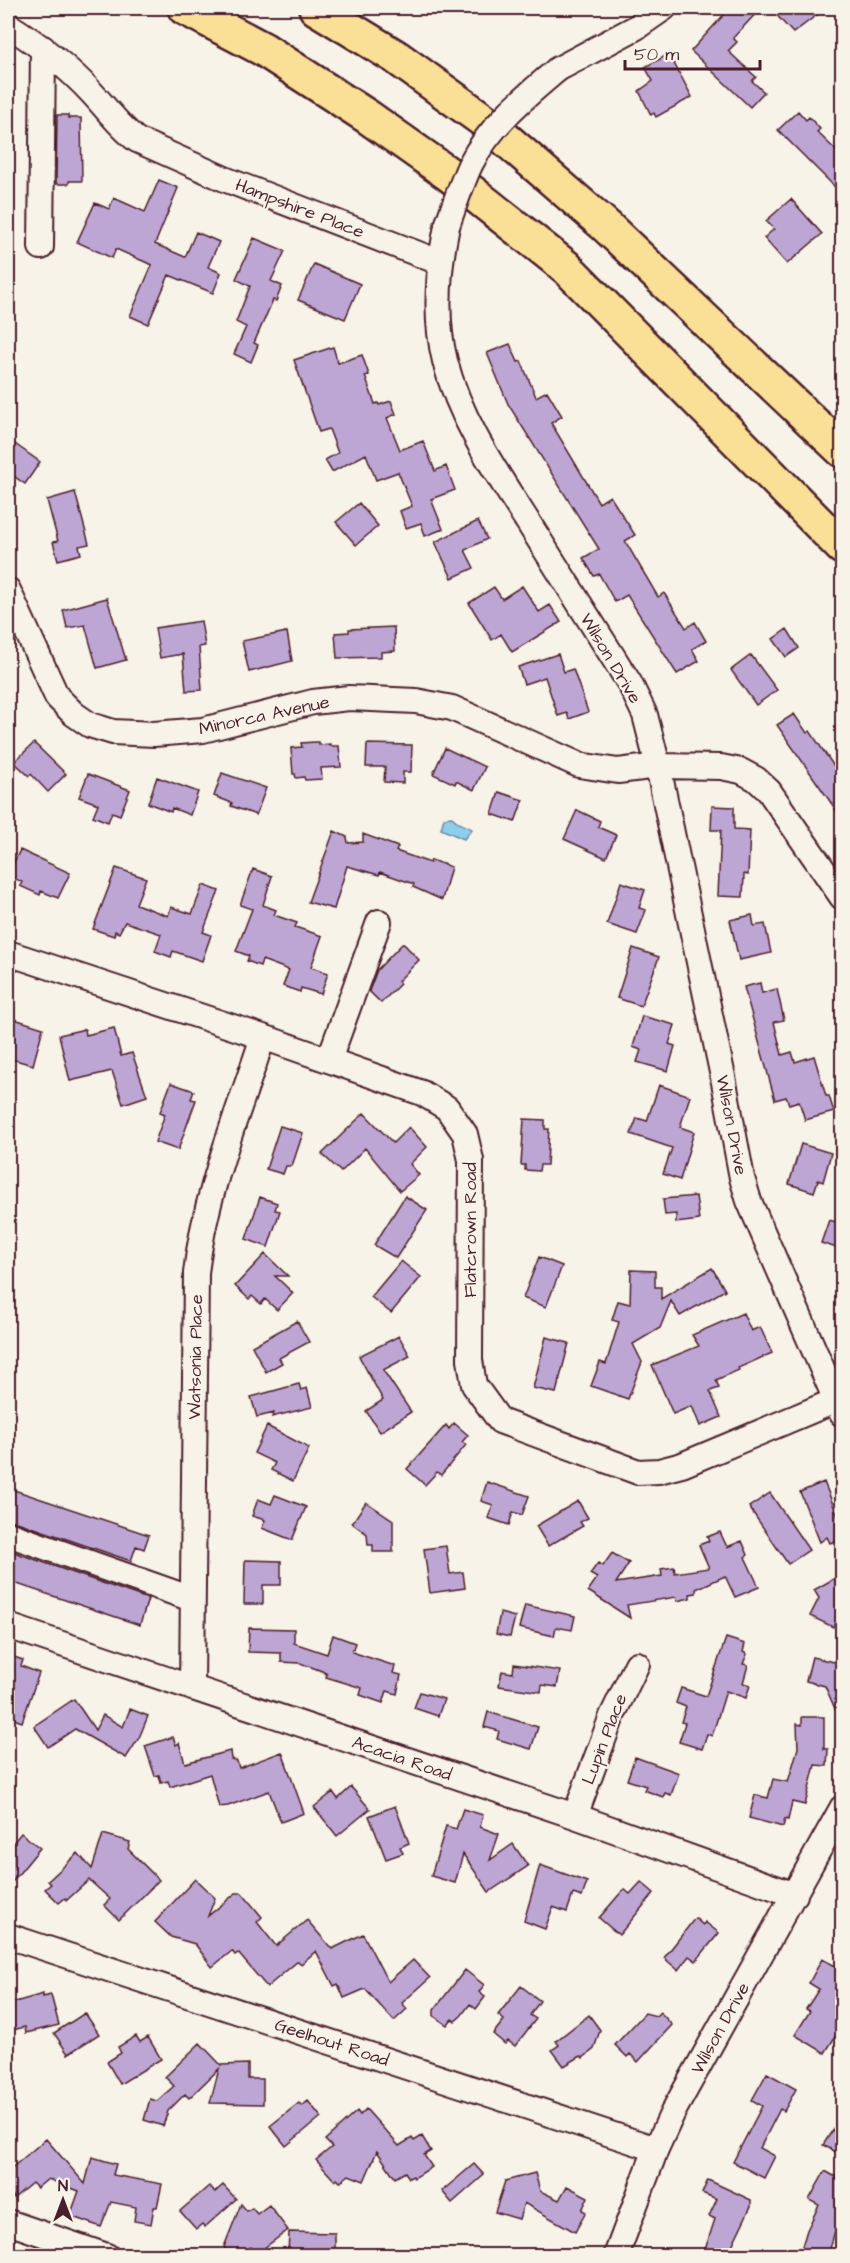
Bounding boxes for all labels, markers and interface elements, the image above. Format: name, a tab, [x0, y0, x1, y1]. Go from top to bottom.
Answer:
scale bar	[625, 33, 760, 71]
text: 50 m	[634, 42, 679, 67]
street label: Hampshire Place	[232, 172, 368, 245]
street label: Wilson Drive	[574, 608, 647, 708]
street label: Minorca Avenue	[196, 689, 332, 742]
street label: Wilson Drive	[710, 1073, 753, 1177]
street label: Flatcrown Road	[458, 1162, 483, 1298]
street label: Watsonia Place	[182, 1294, 209, 1420]
street label: Lupin Place	[576, 1690, 633, 1788]
street label: Acacia Road	[349, 1730, 455, 1787]
street label: Wilson Drive	[685, 1978, 756, 2079]
street label: Geelhout Road	[271, 2012, 392, 2073]
north arrow	[33, 2170, 93, 2230]
text: N	[58, 2175, 68, 2197]

